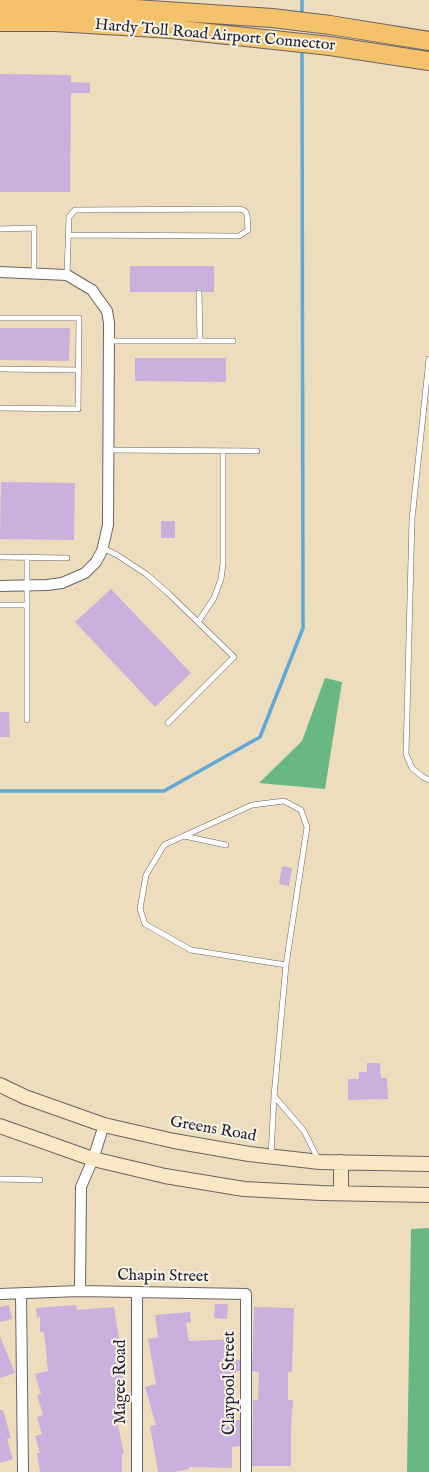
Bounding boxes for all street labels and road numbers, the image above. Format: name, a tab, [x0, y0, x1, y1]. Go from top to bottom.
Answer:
street label: Hardy Toll Road Airport Connector	[94, 16, 336, 56]
street label: Greens Road	[168, 1113, 258, 1147]
street label: Chapin Street	[117, 1267, 209, 1287]
street label: Claypool Street	[221, 1331, 241, 1435]
street label: Magee Road	[112, 1340, 132, 1424]

